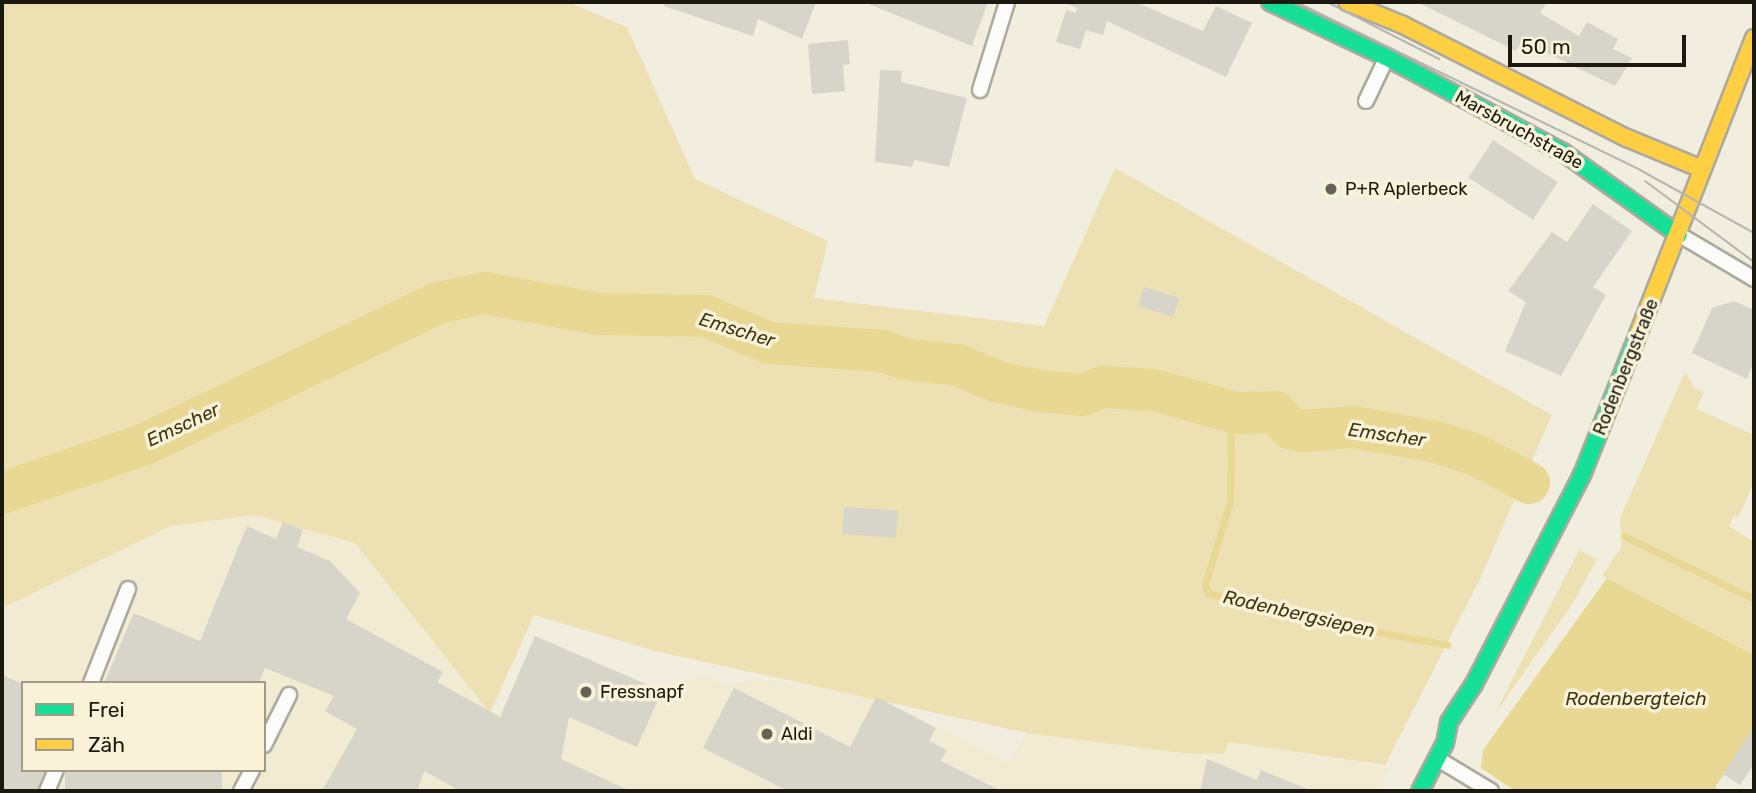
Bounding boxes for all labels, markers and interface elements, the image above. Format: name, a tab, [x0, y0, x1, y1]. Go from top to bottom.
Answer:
scale bar	[1511, 21, 1690, 65]
text: 50 m	[1521, 34, 1571, 59]
street label: Marsbruchstraße	[1451, 86, 1587, 174]
place label: P+R Aplerbeck	[1345, 178, 1468, 200]
marker: P+R Aplerbeck	[1323, 181, 1339, 197]
street label: Rodenbergstraße	[1589, 296, 1663, 438]
water label: Emscher	[696, 308, 778, 352]
water label: Emscher	[143, 398, 223, 452]
water label: Emscher	[1347, 418, 1427, 452]
water label: Rodenbergsiepen	[1221, 585, 1377, 643]
legend	[21, 681, 266, 772]
place label: Fressnapf	[600, 681, 684, 703]
marker: Fressnapf	[578, 684, 594, 700]
water label: Rodenbergteich	[1565, 688, 1707, 710]
text: Frei	[88, 697, 125, 722]
place label: Aldi	[781, 723, 812, 745]
marker: Aldi	[759, 726, 775, 742]
text: Zäh	[88, 732, 125, 757]

